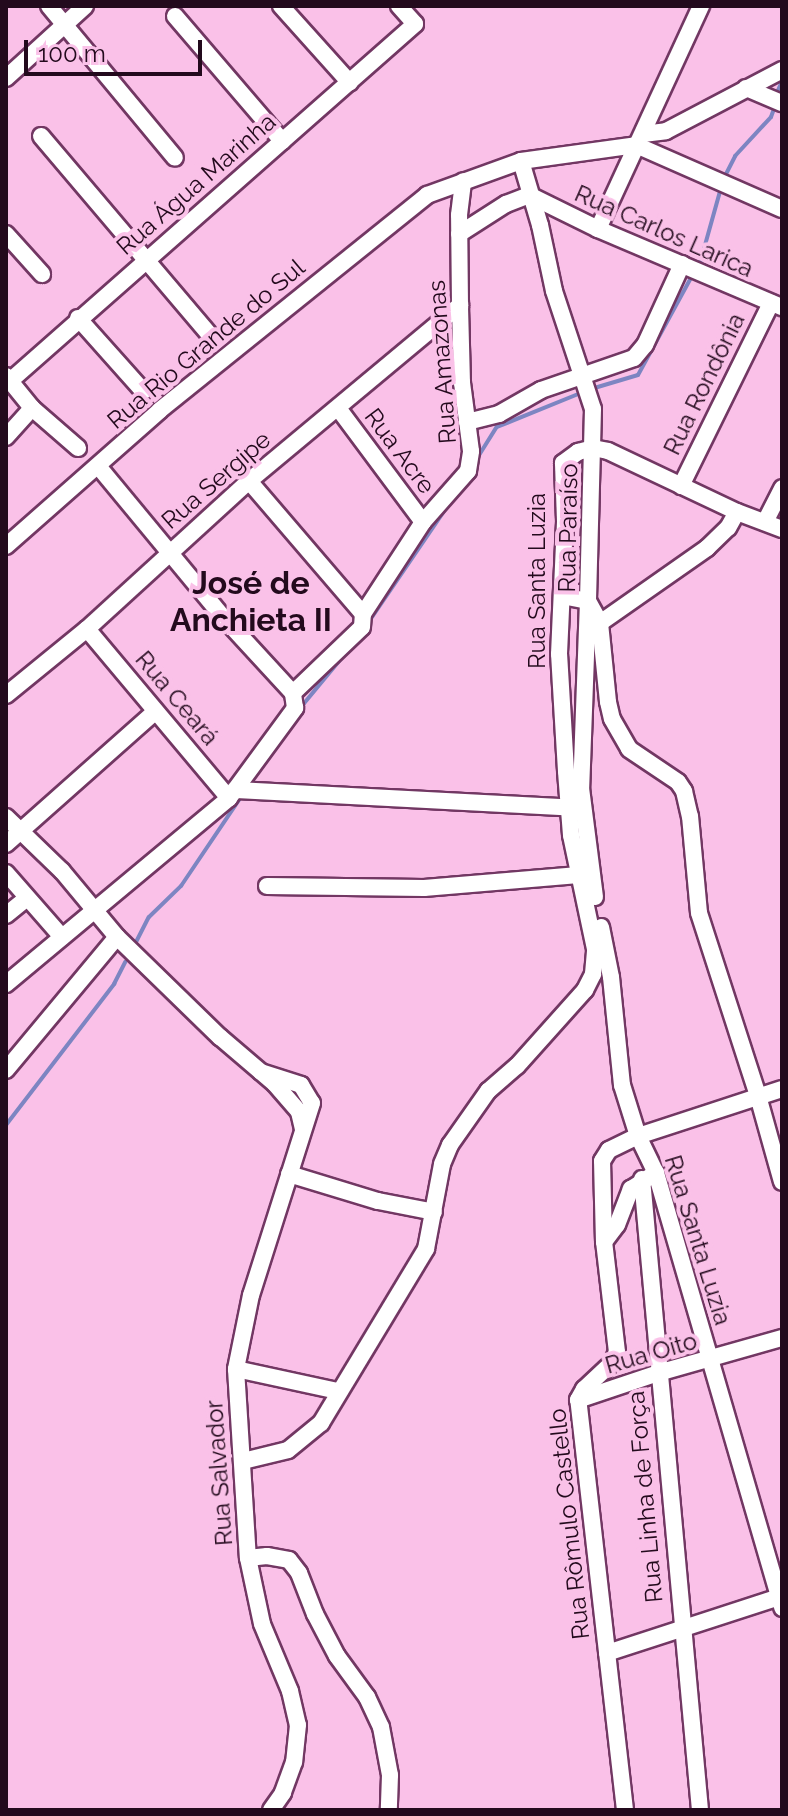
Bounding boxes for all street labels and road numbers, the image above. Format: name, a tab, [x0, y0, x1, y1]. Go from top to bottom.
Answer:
street label: Rua Água Marinha	[110, 107, 282, 261]
street label: Rua Carlos Larica	[570, 179, 758, 283]
street label: Rua Rio Grande do Sul	[102, 253, 310, 435]
street label: Rua Amazonas	[422, 279, 462, 445]
street label: Rua Rondônia	[657, 308, 751, 460]
street label: Rua Acre	[358, 402, 442, 500]
street label: Rua Sergipe	[156, 425, 276, 535]
street label: Rua Paraíso	[552, 463, 584, 593]
street label: Rua Santa Luzia	[523, 493, 551, 669]
street label: Rua Ceará	[129, 645, 225, 751]
street label: Rua Santa Luzia	[658, 1152, 738, 1328]
street label: Rua Oito	[602, 1326, 700, 1380]
street label: Rua Linha de Força	[621, 1390, 669, 1604]
street label: Rua Salvador	[200, 1399, 238, 1547]
street label: Rua Rômulo Castello	[543, 1407, 595, 1641]

